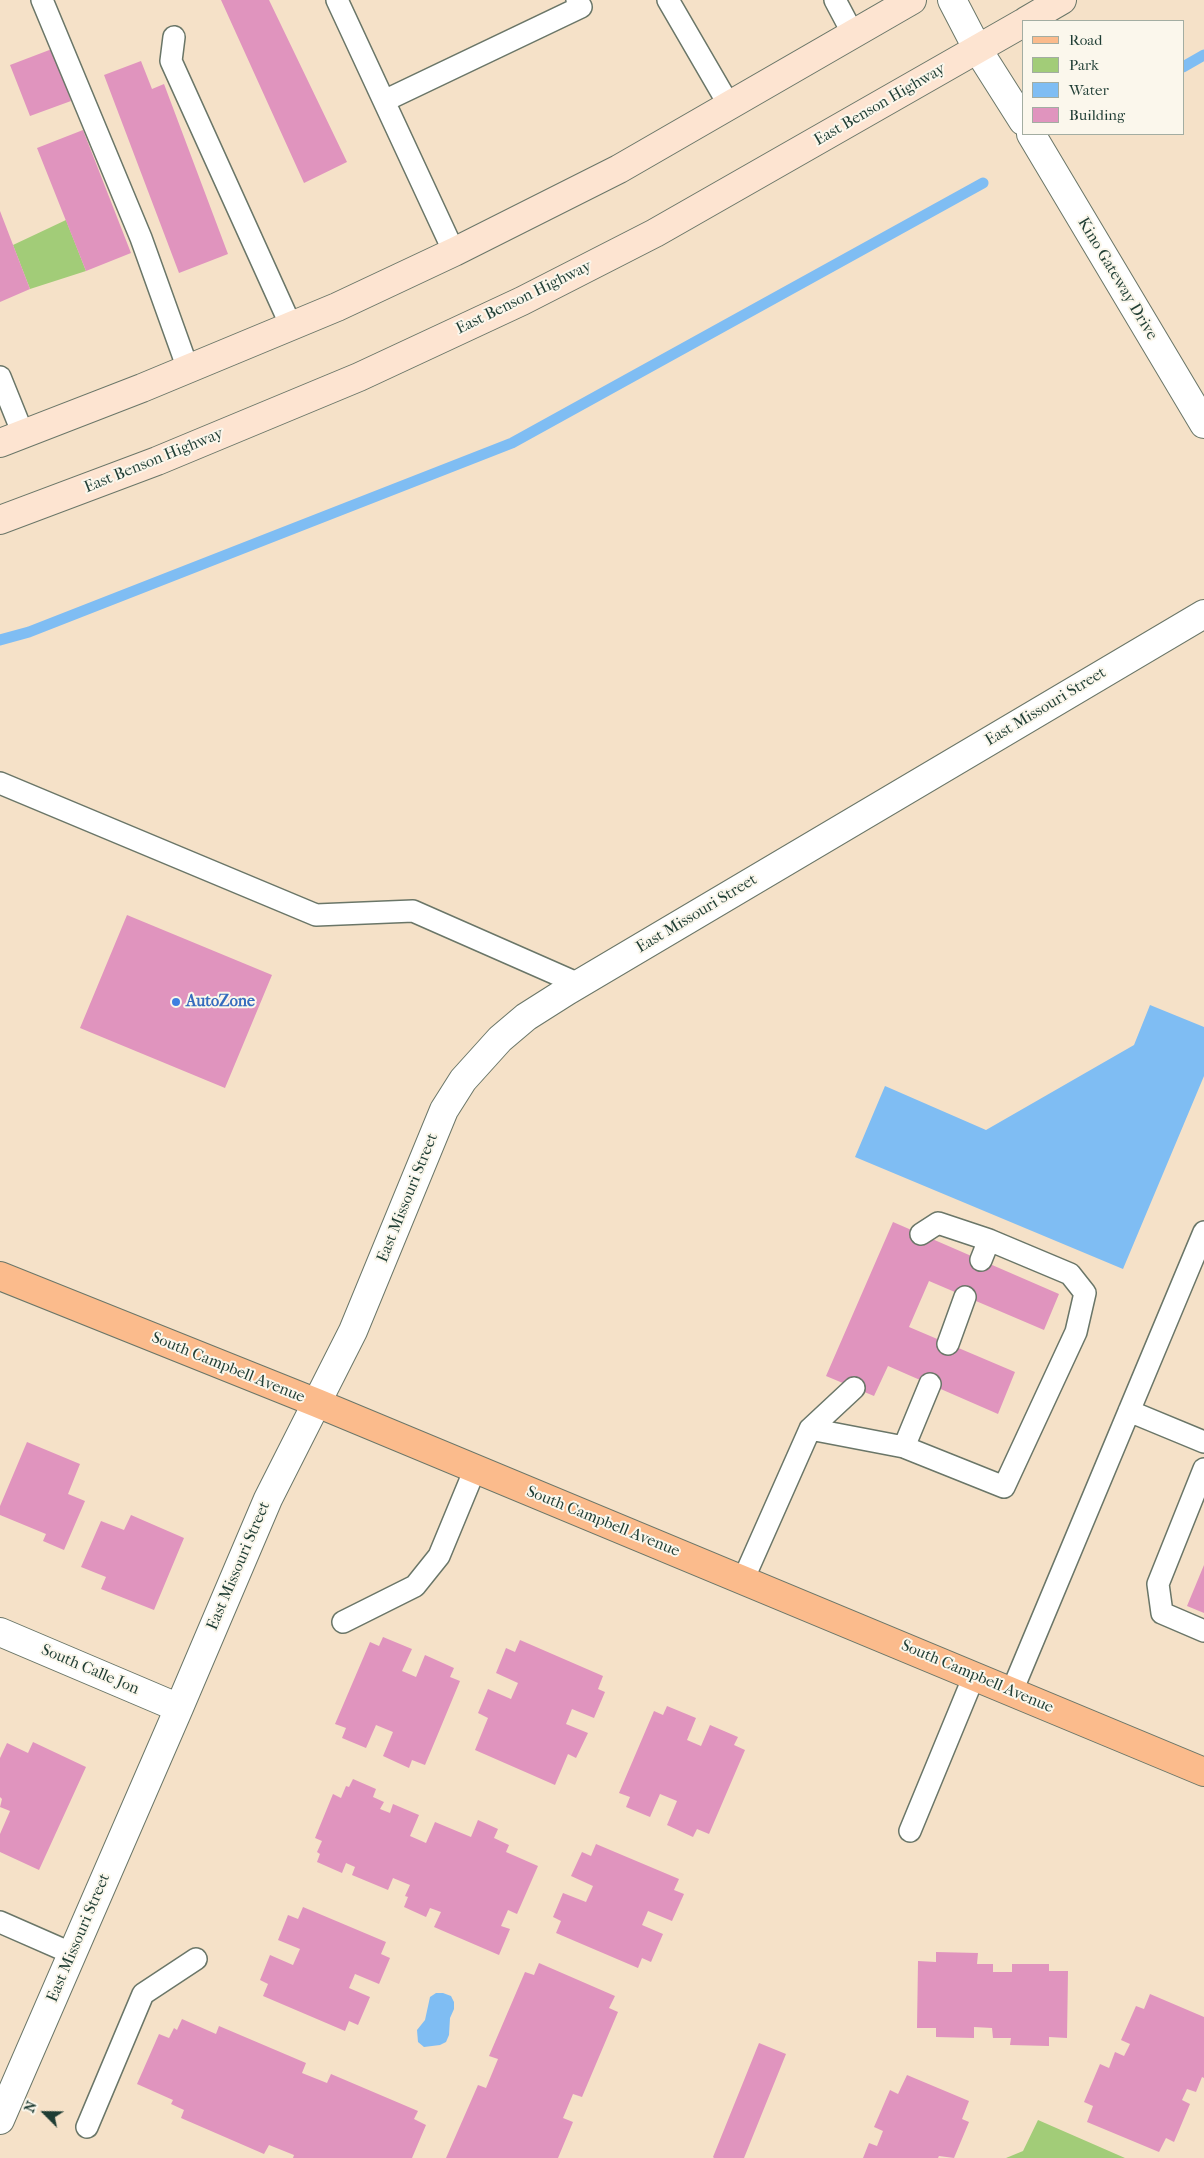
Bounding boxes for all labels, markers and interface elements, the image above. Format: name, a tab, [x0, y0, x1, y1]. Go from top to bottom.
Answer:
legend	[1022, 20, 1184, 135]
text: Road	[1069, 31, 1102, 49]
text: Park	[1069, 56, 1099, 74]
street label: East Benson Highway	[811, 60, 949, 150]
text: Water	[1069, 81, 1109, 99]
text: Building	[1069, 106, 1125, 124]
street label: Kino Gateway Drive	[1073, 214, 1161, 344]
street label: East Benson Highway	[453, 257, 595, 339]
street label: East Benson Highway	[82, 424, 226, 498]
street label: East Missouri Street	[982, 663, 1110, 751]
street label: East Missouri Street	[633, 870, 761, 958]
place label: AutoZone	[186, 992, 255, 1012]
marker: AutoZone	[170, 996, 182, 1008]
street label: East Missouri Street	[373, 1131, 443, 1265]
street label: South Campbell Avenue	[149, 1328, 307, 1408]
street label: South Campbell Avenue	[524, 1482, 682, 1562]
street label: East Missouri Street	[203, 1499, 275, 1633]
street label: South Campbell Avenue	[898, 1636, 1056, 1718]
street label: South Calle Jon	[38, 1641, 142, 1699]
street label: East Missouri Street	[43, 1871, 115, 2005]
north arrow	[20, 2088, 70, 2138]
text: N	[21, 2099, 41, 2115]

